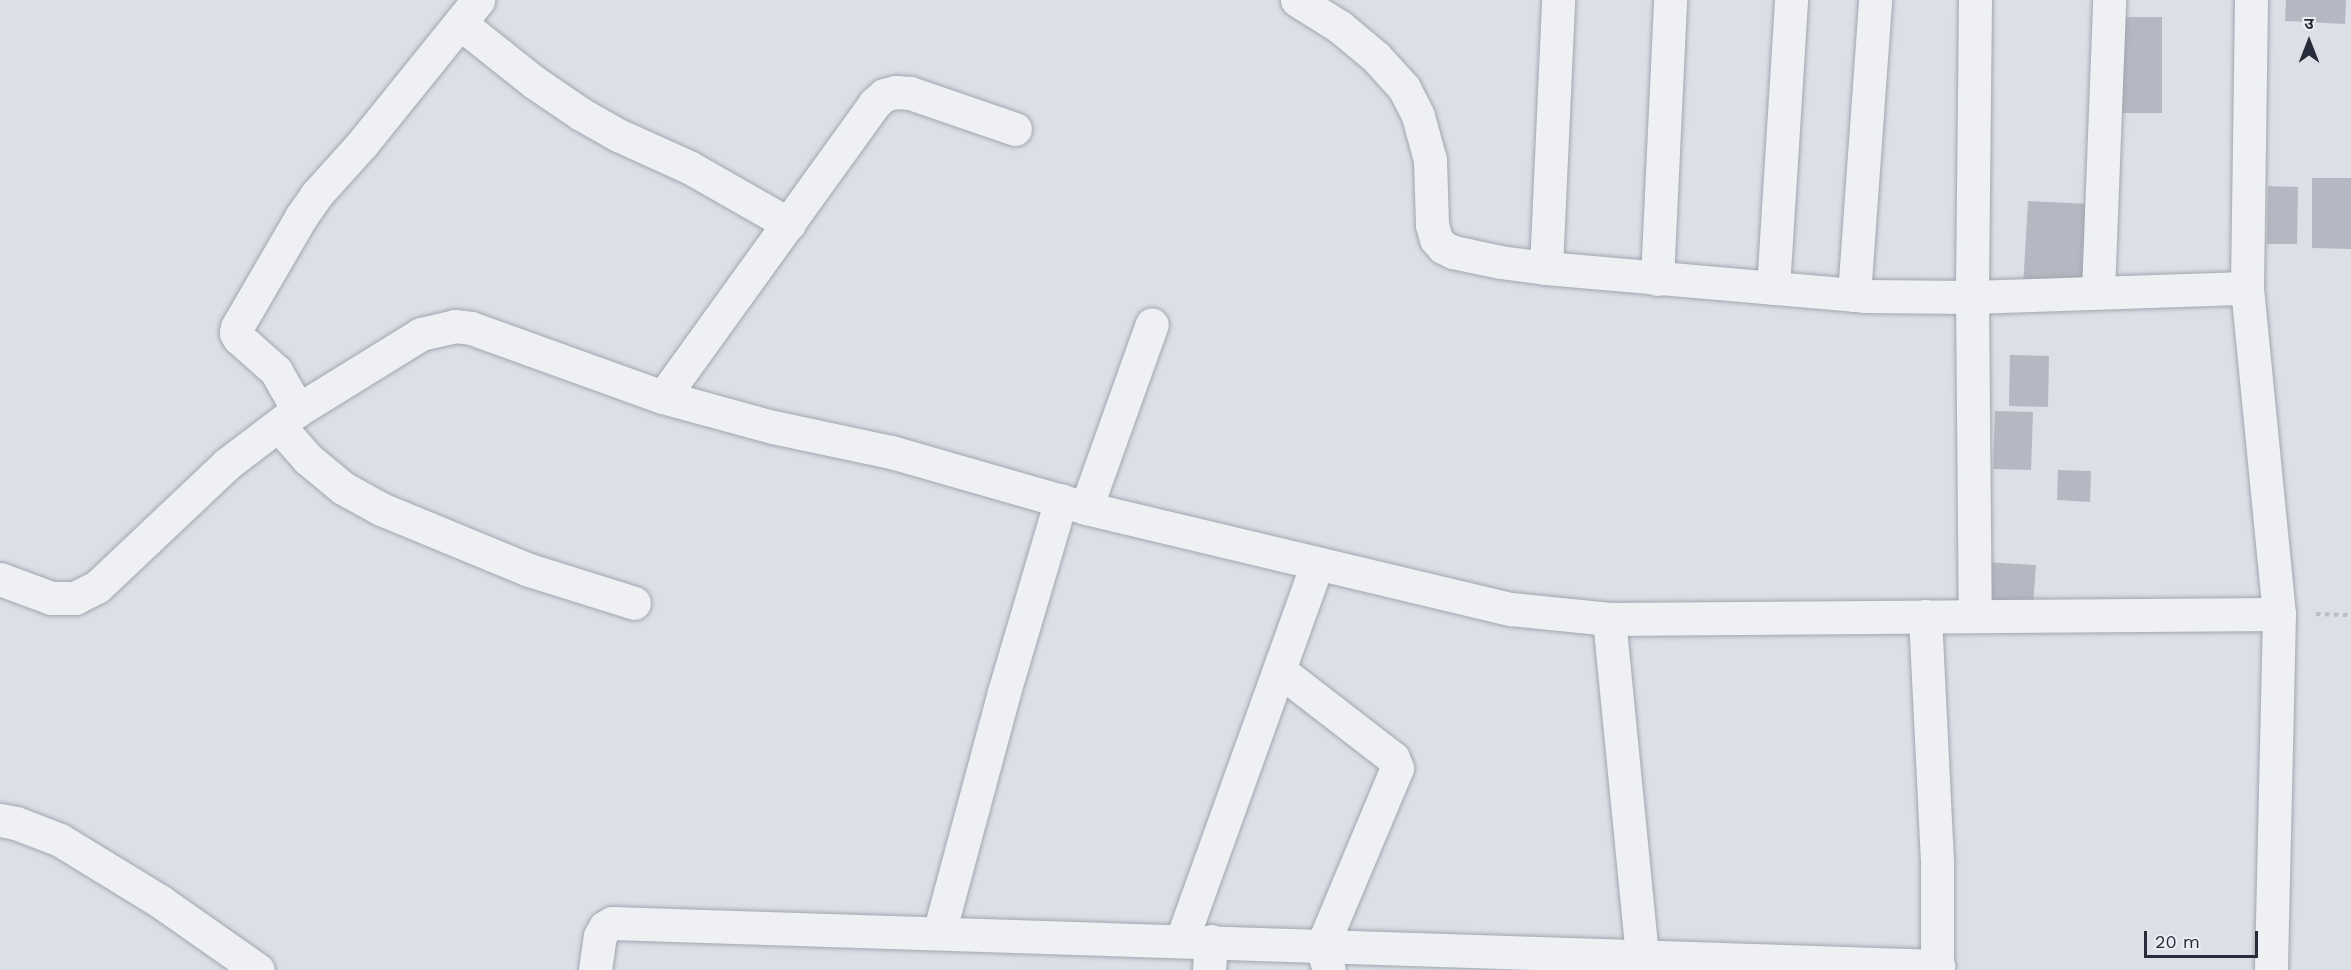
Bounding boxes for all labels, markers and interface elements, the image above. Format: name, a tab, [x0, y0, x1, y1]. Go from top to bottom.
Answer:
north arrow	[2279, 12, 2339, 72]
text: उ	[2304, 14, 2314, 33]
scale bar	[2147, 919, 2261, 957]
text: 20 m	[2155, 931, 2200, 952]

